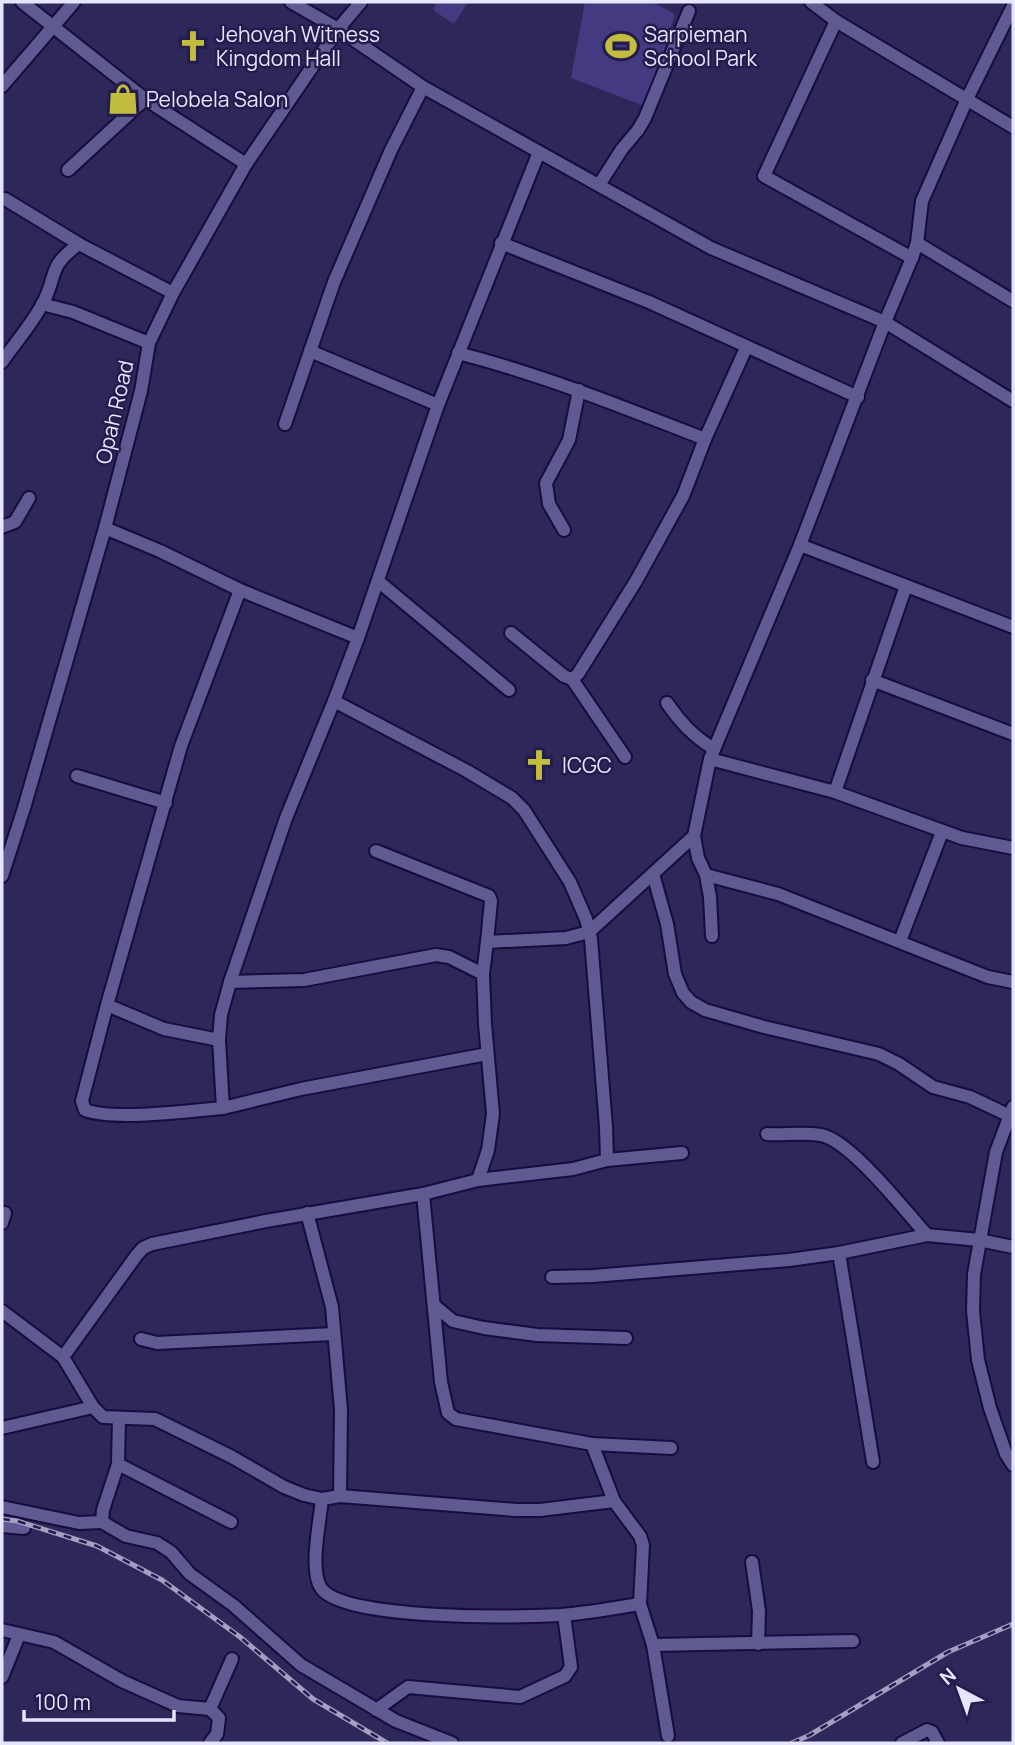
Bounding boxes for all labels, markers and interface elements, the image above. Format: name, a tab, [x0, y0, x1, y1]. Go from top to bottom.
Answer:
place label: Jehovah Witness Kingdom Hall	[216, 20, 380, 72]
place label: Sarpieman School Park	[644, 20, 757, 72]
church icon: Jehovah Witness Kingdom Hall	[176, 29, 210, 63]
sports icon: Sarpieman School Park	[604, 29, 638, 63]
shop icon: Pelobela Salon	[106, 82, 140, 116]
place label: Pelobela Salon	[146, 85, 288, 113]
street label: Opah Road	[88, 357, 140, 467]
church icon: ICGC	[522, 748, 556, 782]
place label: ICGC	[562, 751, 612, 779]
north arrow	[924, 1654, 994, 1724]
text: N	[934, 1662, 962, 1690]
scale bar	[24, 1678, 175, 1722]
text: 100 m	[35, 1688, 91, 1716]

